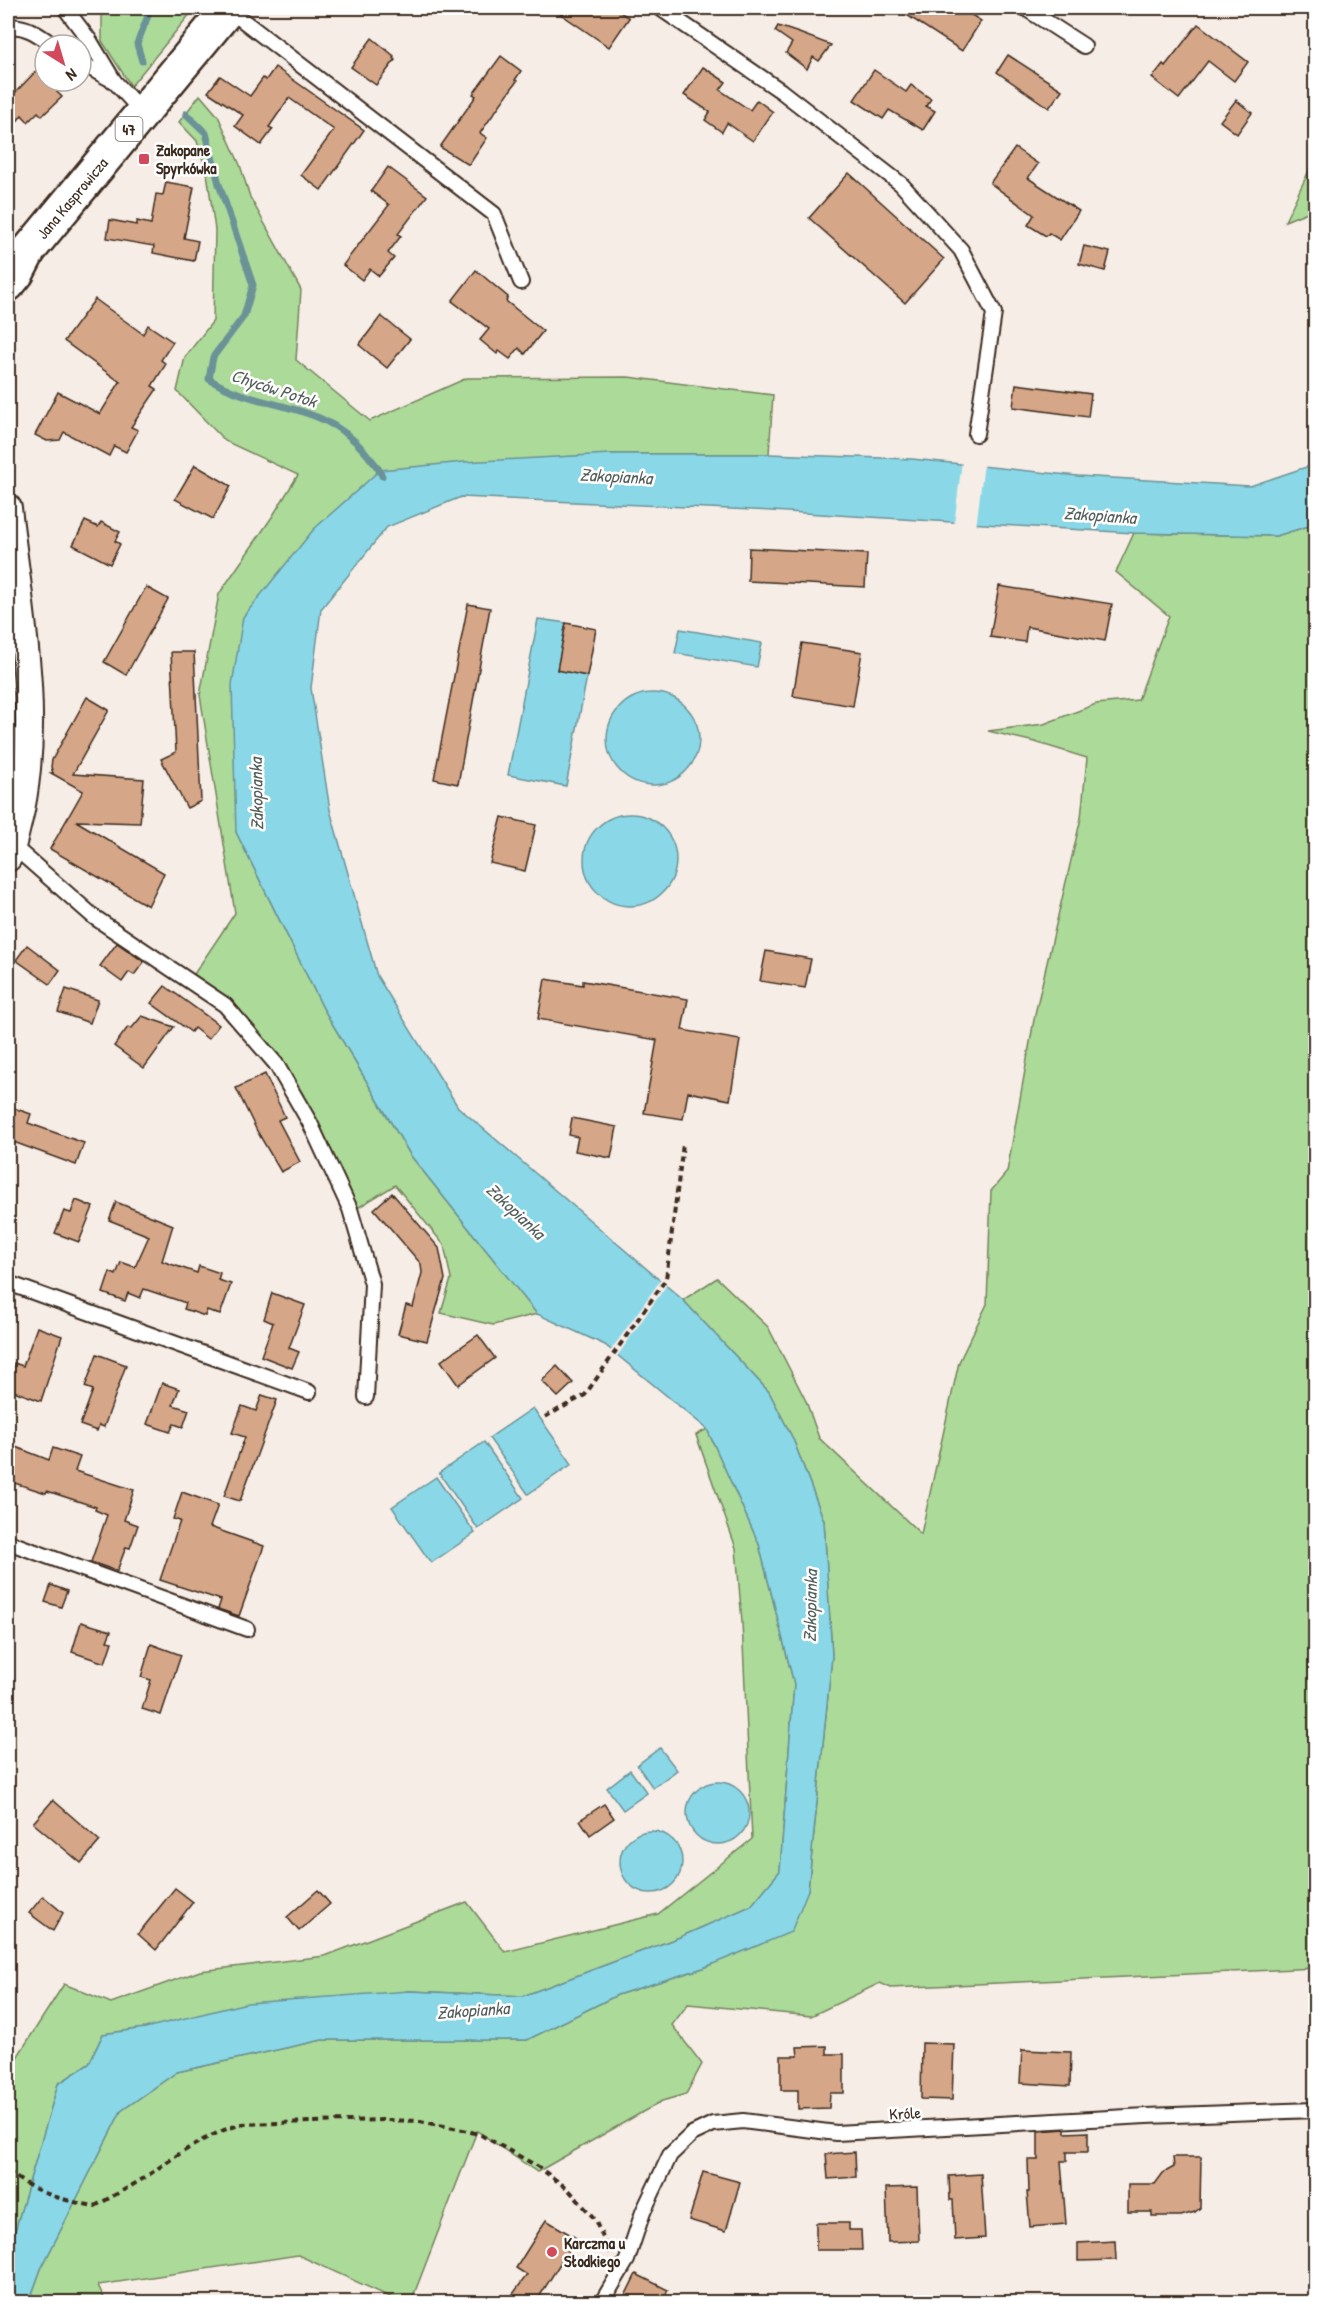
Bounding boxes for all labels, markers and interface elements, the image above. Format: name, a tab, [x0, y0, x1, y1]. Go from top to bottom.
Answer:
north arrow	[33, 33, 93, 93]
text: N	[62, 64, 82, 87]
road number: 47	[116, 117, 142, 141]
place label: Zakopane Spyrkówka	[156, 139, 217, 180]
marker: Zakopane Spyrkówka	[137, 152, 151, 166]
street label: Jana Kasprowicza	[31, 153, 113, 243]
water label: Chyców Potok	[228, 362, 321, 414]
water label: Zakopianka	[579, 462, 655, 490]
water label: Zakopianka	[1063, 500, 1139, 530]
water label: Zakopianka	[243, 756, 269, 830]
water label: Zakopianka	[481, 1177, 552, 1246]
water label: Zakopianka	[797, 1568, 823, 1642]
water label: Zakopianka	[436, 1995, 512, 2025]
street label: Króle	[889, 2101, 922, 2125]
place label: Karczma u Słodkiego	[564, 2232, 626, 2273]
marker: Karczma u Słodkiego	[545, 2245, 559, 2259]

